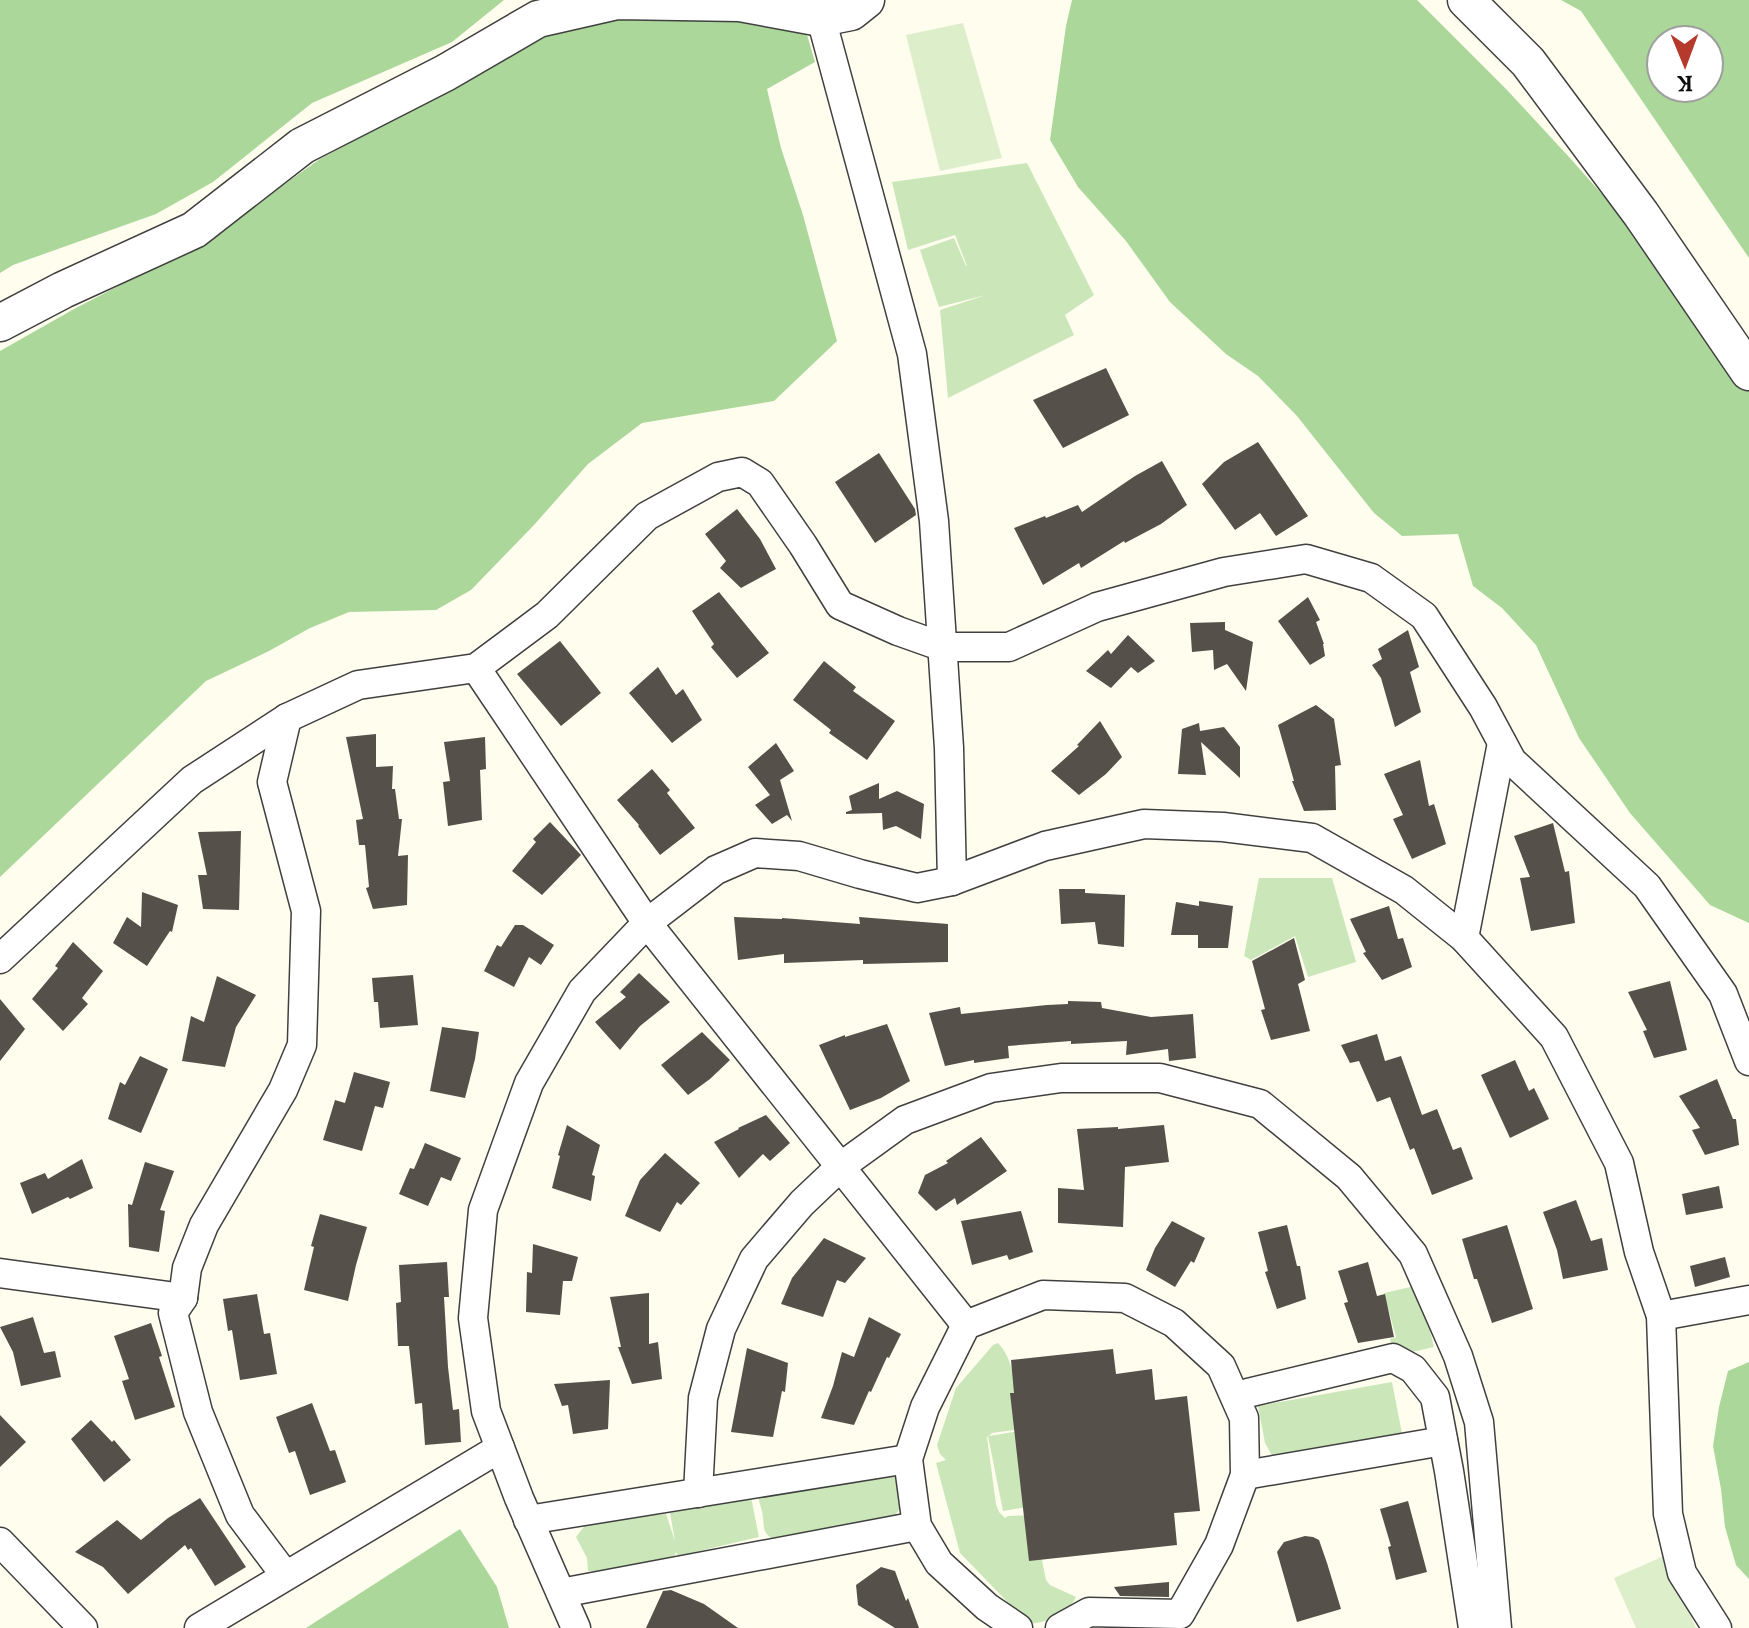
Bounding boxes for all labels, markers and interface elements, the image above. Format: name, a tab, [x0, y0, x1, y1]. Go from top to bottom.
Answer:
north arrow	[1645, 24, 1725, 104]
text: K	[1677, 70, 1693, 98]

